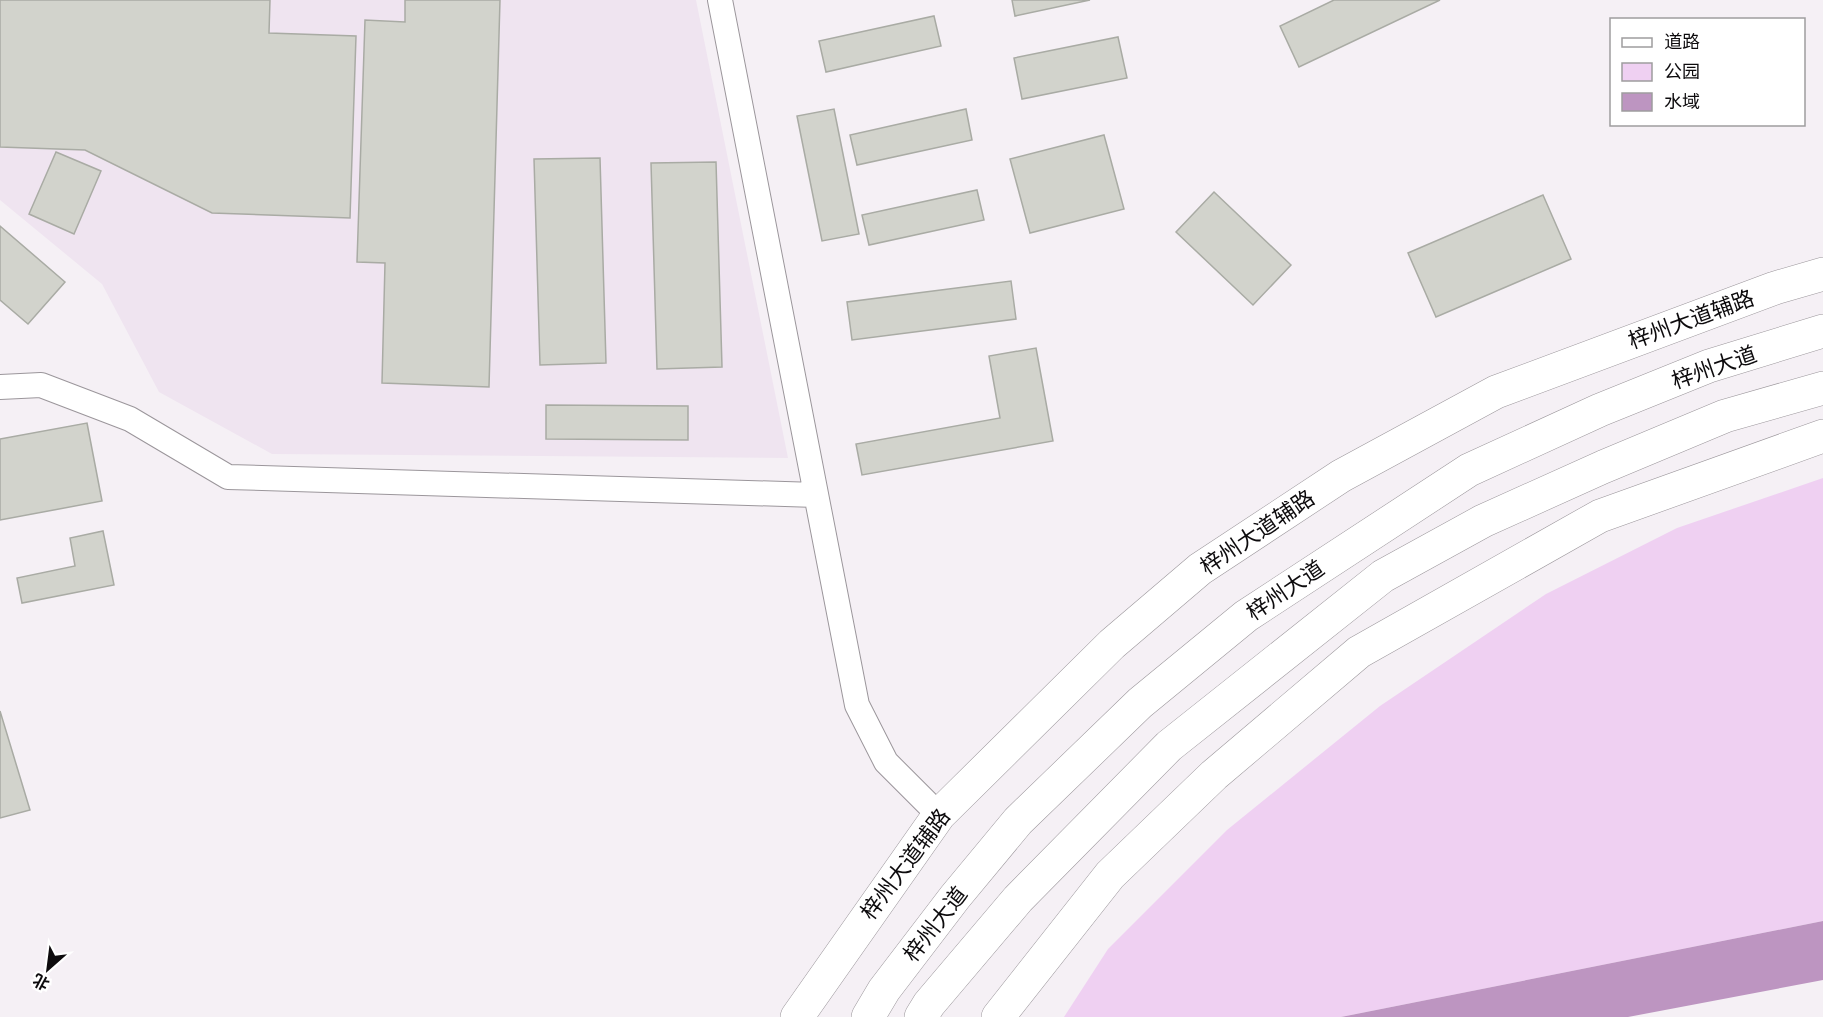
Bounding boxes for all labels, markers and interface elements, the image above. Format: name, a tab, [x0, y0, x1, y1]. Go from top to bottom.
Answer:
legend	[1610, 18, 1805, 126]
text: 道路	[1664, 30, 1700, 53]
text: 公园	[1664, 60, 1700, 83]
text: 水域	[1664, 90, 1700, 113]
street label: 梓州大道辅路	[1624, 283, 1758, 355]
street label: 梓州大道	[1668, 339, 1760, 395]
street label: 梓州大道辅路	[1194, 483, 1320, 581]
street label: 梓州大道	[1241, 554, 1329, 626]
street label: 梓州大道辅路	[855, 803, 955, 925]
street label: 梓州大道	[898, 881, 972, 967]
north arrow	[18, 939, 78, 999]
text: 北	[29, 970, 53, 995]

